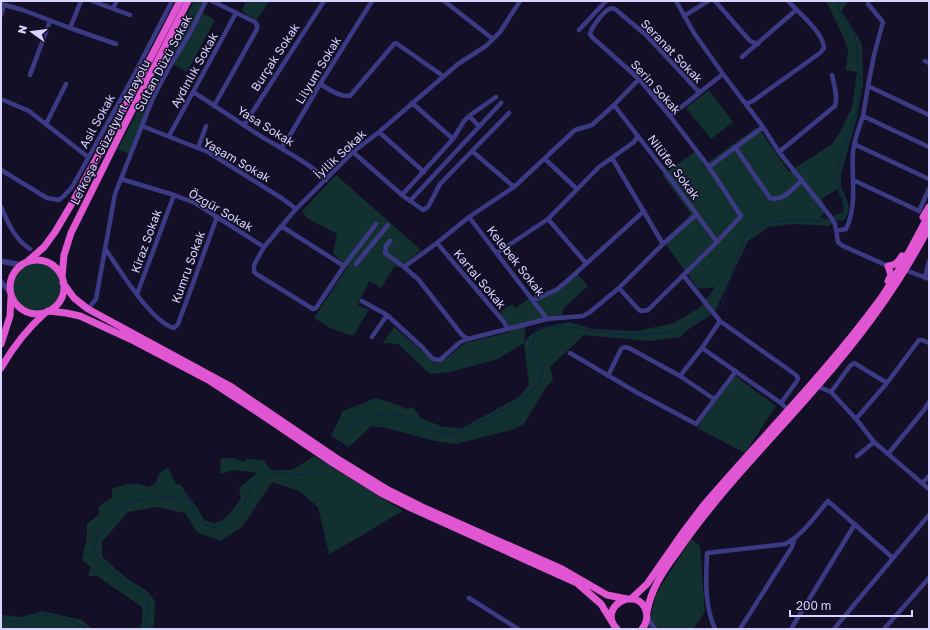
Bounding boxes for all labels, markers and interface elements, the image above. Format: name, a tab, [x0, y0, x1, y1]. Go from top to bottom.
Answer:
north arrow	[12, 12, 52, 52]
street label: Sultan Düzü Sokak	[131, 12, 195, 114]
street label: Seranat Sokak	[638, 16, 706, 86]
street label: Burçak Sokak	[247, 20, 303, 94]
text: N	[14, 24, 29, 35]
street label: Aydınlık Sokak	[167, 30, 221, 110]
street label: Lilyum Sokak	[292, 33, 344, 107]
street label: Lefkoşa - Güzelyurt Anayolu	[67, 57, 153, 207]
street label: Serin Sokak	[628, 57, 684, 117]
street label: Asil Sokak	[76, 91, 118, 151]
street label: Yasa Sokak	[235, 102, 298, 150]
street label: İyilik Sokak	[311, 126, 369, 182]
street label: Nilüfer Sokak	[645, 132, 703, 203]
street label: Yaşam Sokak	[201, 135, 274, 185]
street label: Özgür Sokak	[186, 185, 256, 235]
street label: Kiraz Sokak	[127, 207, 165, 275]
street label: Kelebek Sokak	[484, 223, 548, 299]
street label: Kumru Sokak	[168, 229, 208, 305]
street label: Kartal Sokak	[451, 246, 509, 312]
scale bar	[790, 592, 912, 618]
text: 200 m	[796, 598, 831, 613]

